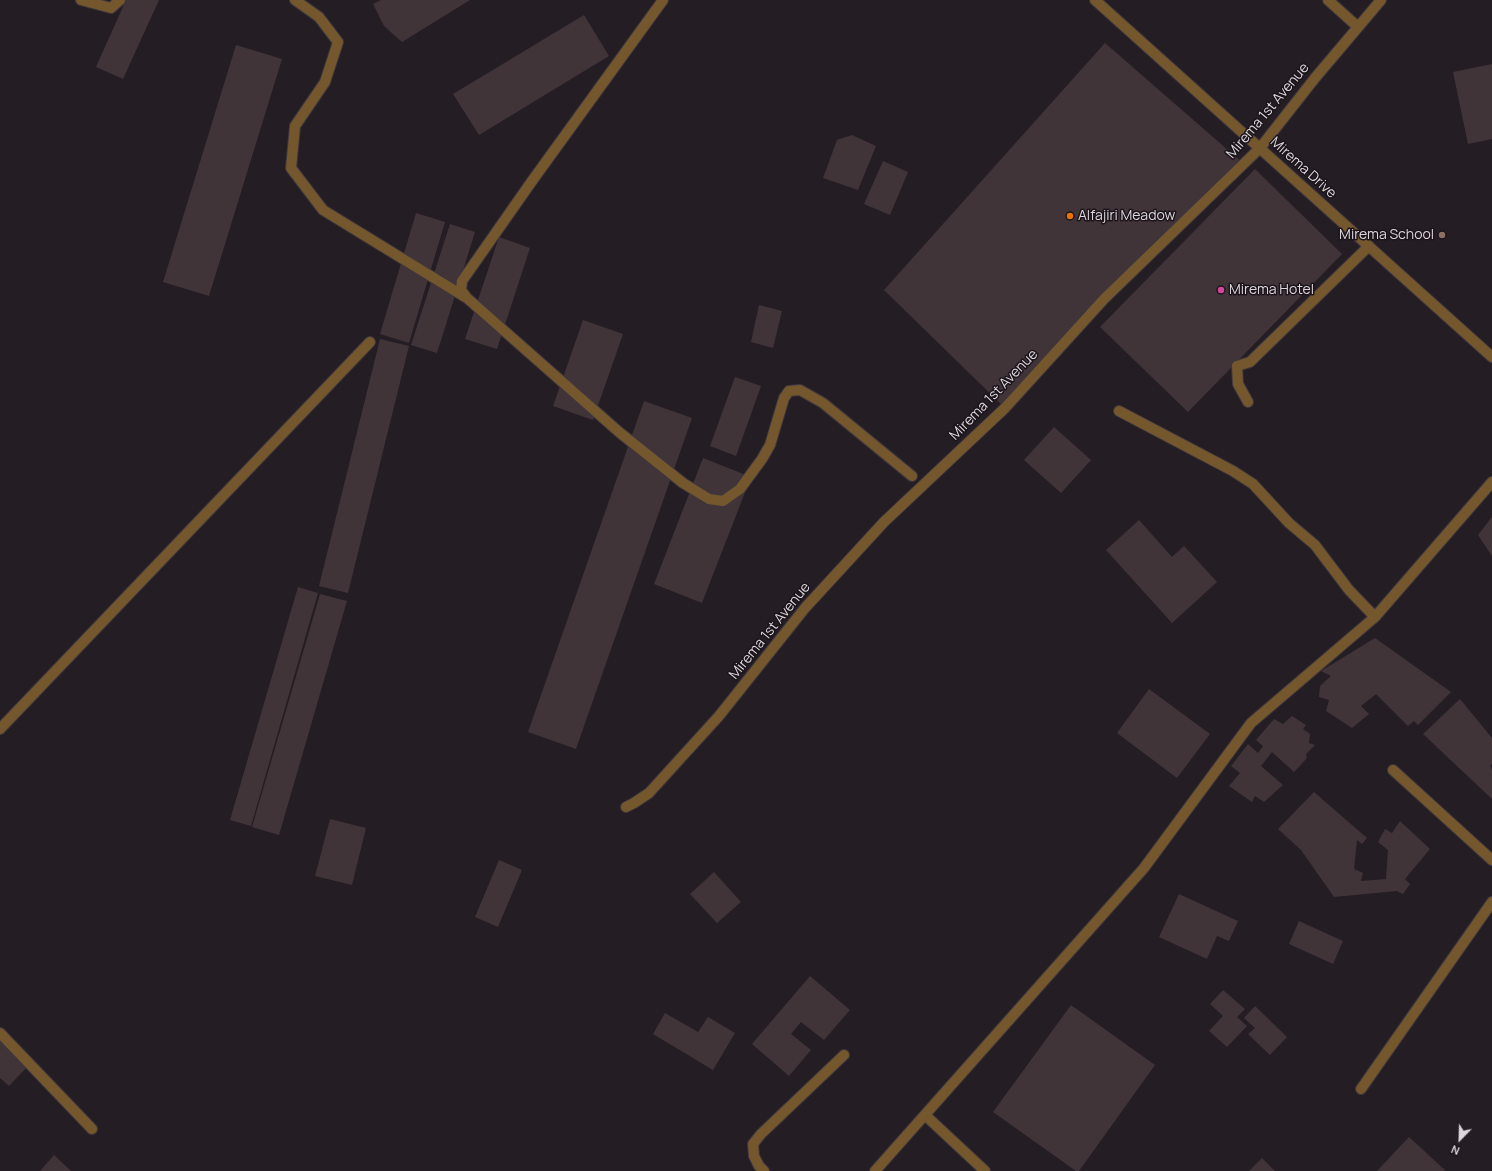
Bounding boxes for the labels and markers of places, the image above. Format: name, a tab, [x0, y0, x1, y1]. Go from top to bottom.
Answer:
place label: Alfajiri Meadow	[1078, 208, 1175, 224]
marker: Alfajiri Meadow	[1065, 211, 1075, 221]
place label: Mirema School	[1339, 227, 1434, 243]
marker: Mirema School	[1437, 230, 1447, 240]
place label: Mirema Hotel	[1229, 282, 1314, 298]
marker: Mirema Hotel	[1216, 285, 1226, 295]

